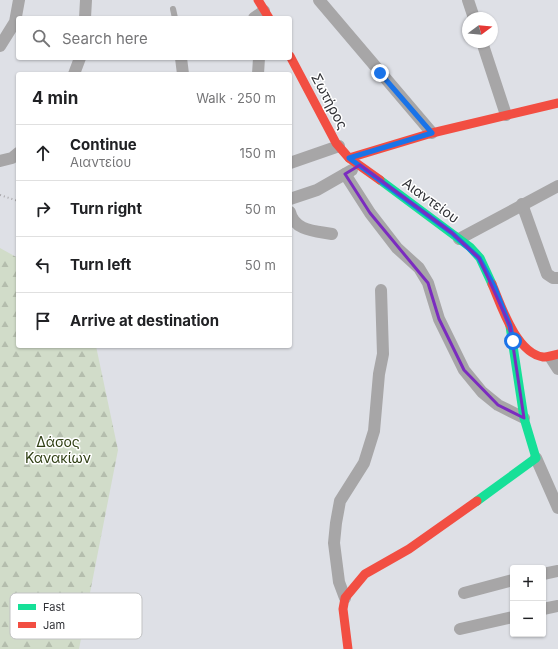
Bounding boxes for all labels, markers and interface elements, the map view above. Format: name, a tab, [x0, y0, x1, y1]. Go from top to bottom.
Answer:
north arrow	[462, 12, 498, 48]
search box	[16, 16, 292, 60]
icon: search	[30, 27, 52, 49]
text: Search here	[62, 29, 148, 48]
route end	[371, 64, 389, 82]
street label: Σωτήρος	[308, 70, 352, 132]
text: 4 min	[32, 88, 78, 108]
text: Walk · 250 m	[196, 90, 276, 106]
text: Continue	[70, 135, 137, 154]
icon: ahead	[32, 142, 54, 164]
text: 150 m	[240, 145, 276, 161]
text: Αιαντείου	[70, 154, 131, 170]
street label: Αιαντείου	[399, 174, 463, 226]
icon: right	[32, 198, 54, 220]
text: Turn right	[70, 199, 142, 218]
text: 50 m	[245, 201, 276, 217]
icon: left	[32, 254, 54, 276]
text: Turn left	[70, 255, 131, 274]
text: 50 m	[245, 257, 276, 273]
icon: arrive	[32, 310, 54, 332]
text: Arrive at destination	[70, 311, 219, 330]
route start	[504, 332, 522, 350]
park label: Δάσος Κανακίων	[25, 433, 91, 466]
map controls	[510, 565, 546, 637]
button: +	[510, 565, 546, 601]
legend	[10, 593, 142, 639]
text: Fast	[43, 600, 65, 614]
button: −	[510, 601, 546, 637]
text: Jam	[43, 618, 65, 632]

